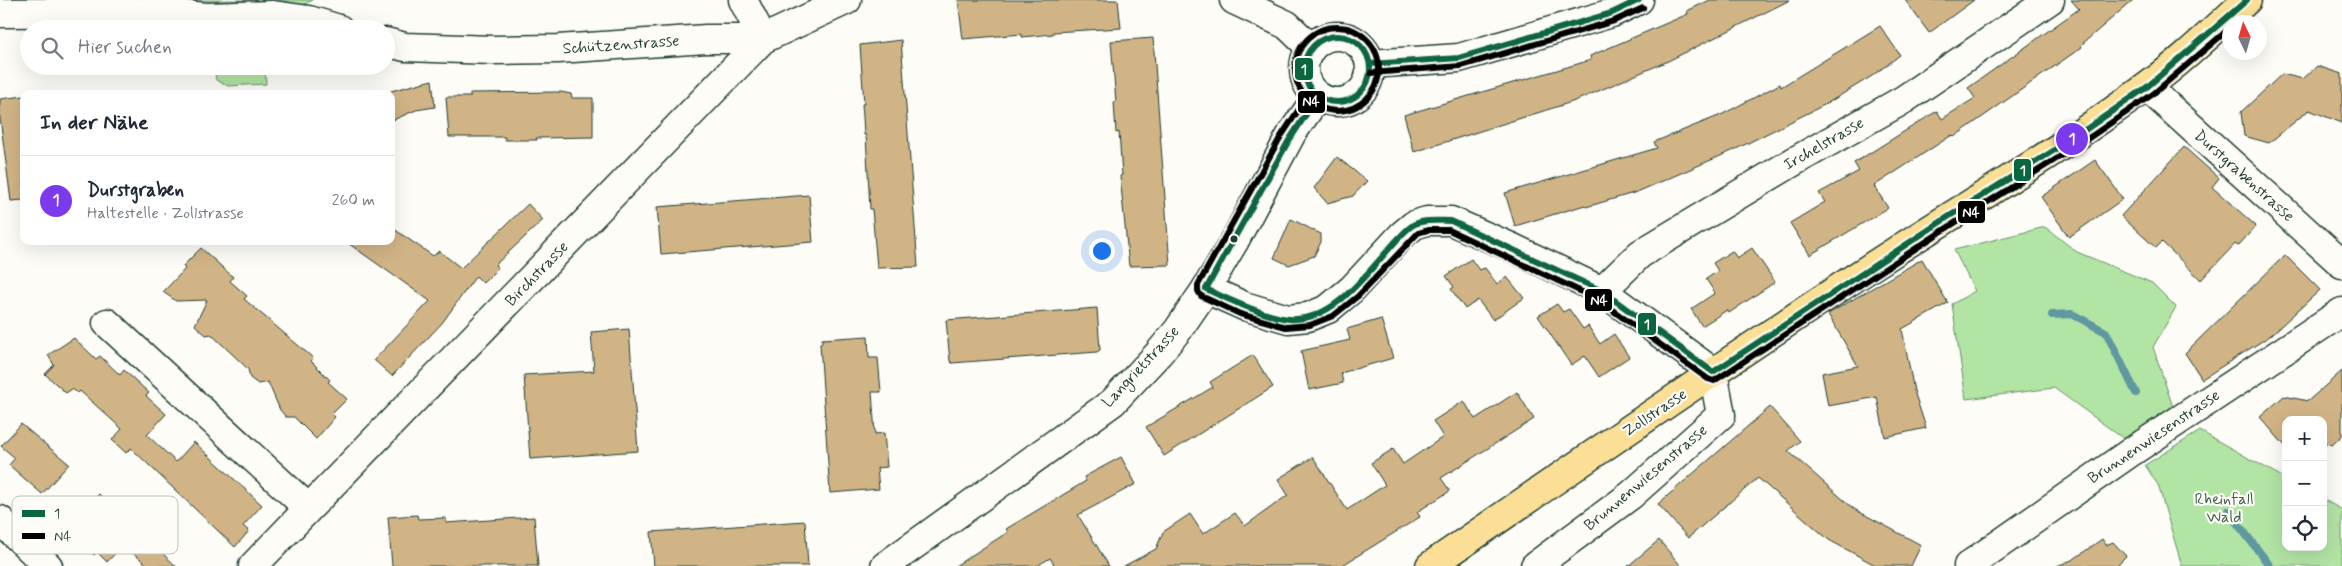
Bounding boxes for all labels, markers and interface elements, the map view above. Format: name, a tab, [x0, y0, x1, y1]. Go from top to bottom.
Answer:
north arrow	[2222, 15, 2267, 60]
search box	[20, 20, 395, 75]
street label: Schützenstrasse	[562, 30, 680, 60]
icon: search	[38, 34, 66, 62]
text: Hier suchen	[78, 35, 172, 60]
line badge: 1	[1294, 57, 1314, 81]
text: 1	[1301, 61, 1307, 79]
line badge: N4	[1297, 90, 1326, 114]
text: N4	[1302, 93, 1321, 111]
text: In der Nähe	[40, 109, 148, 137]
street label: Irchelstrasse	[1780, 113, 1868, 175]
pin: 1	[2056, 120, 2088, 158]
street label: Durstgrabenstrasse	[2189, 125, 2299, 227]
line badge: 1	[2013, 158, 2032, 182]
text: 1	[2020, 162, 2026, 180]
text: Durstgraben	[87, 178, 184, 203]
text: 1	[52, 190, 60, 211]
text: 260 m	[332, 190, 375, 211]
line badge: N4	[1957, 200, 1986, 224]
text: Haltestelle · Zollstrasse	[87, 203, 244, 224]
text: N4	[1962, 204, 1981, 222]
unlabelled marker	[1229, 234, 1239, 244]
street label: Birchstrasse	[501, 237, 573, 311]
your location	[1089, 238, 1115, 264]
line badge: N4	[1584, 288, 1613, 312]
text: N4	[1590, 292, 1609, 310]
line badge: 1	[1637, 312, 1657, 336]
text: 1	[1644, 316, 1650, 334]
street label: Langrietstrasse	[1098, 322, 1185, 413]
street label: Zollstrasse	[1619, 384, 1691, 442]
street label: Brunnenwiesenstrasse	[2084, 385, 2224, 489]
map controls	[2282, 416, 2327, 551]
button: +	[2282, 416, 2327, 461]
street label: Brunnenwiesenstrasse	[1580, 420, 1712, 536]
button: −	[2282, 461, 2327, 506]
park label: Rheinfall Wald	[2194, 489, 2254, 528]
legend	[12, 496, 178, 554]
text: 1	[54, 505, 60, 523]
button: locate	[2282, 506, 2327, 551]
text: N4	[54, 528, 71, 546]

